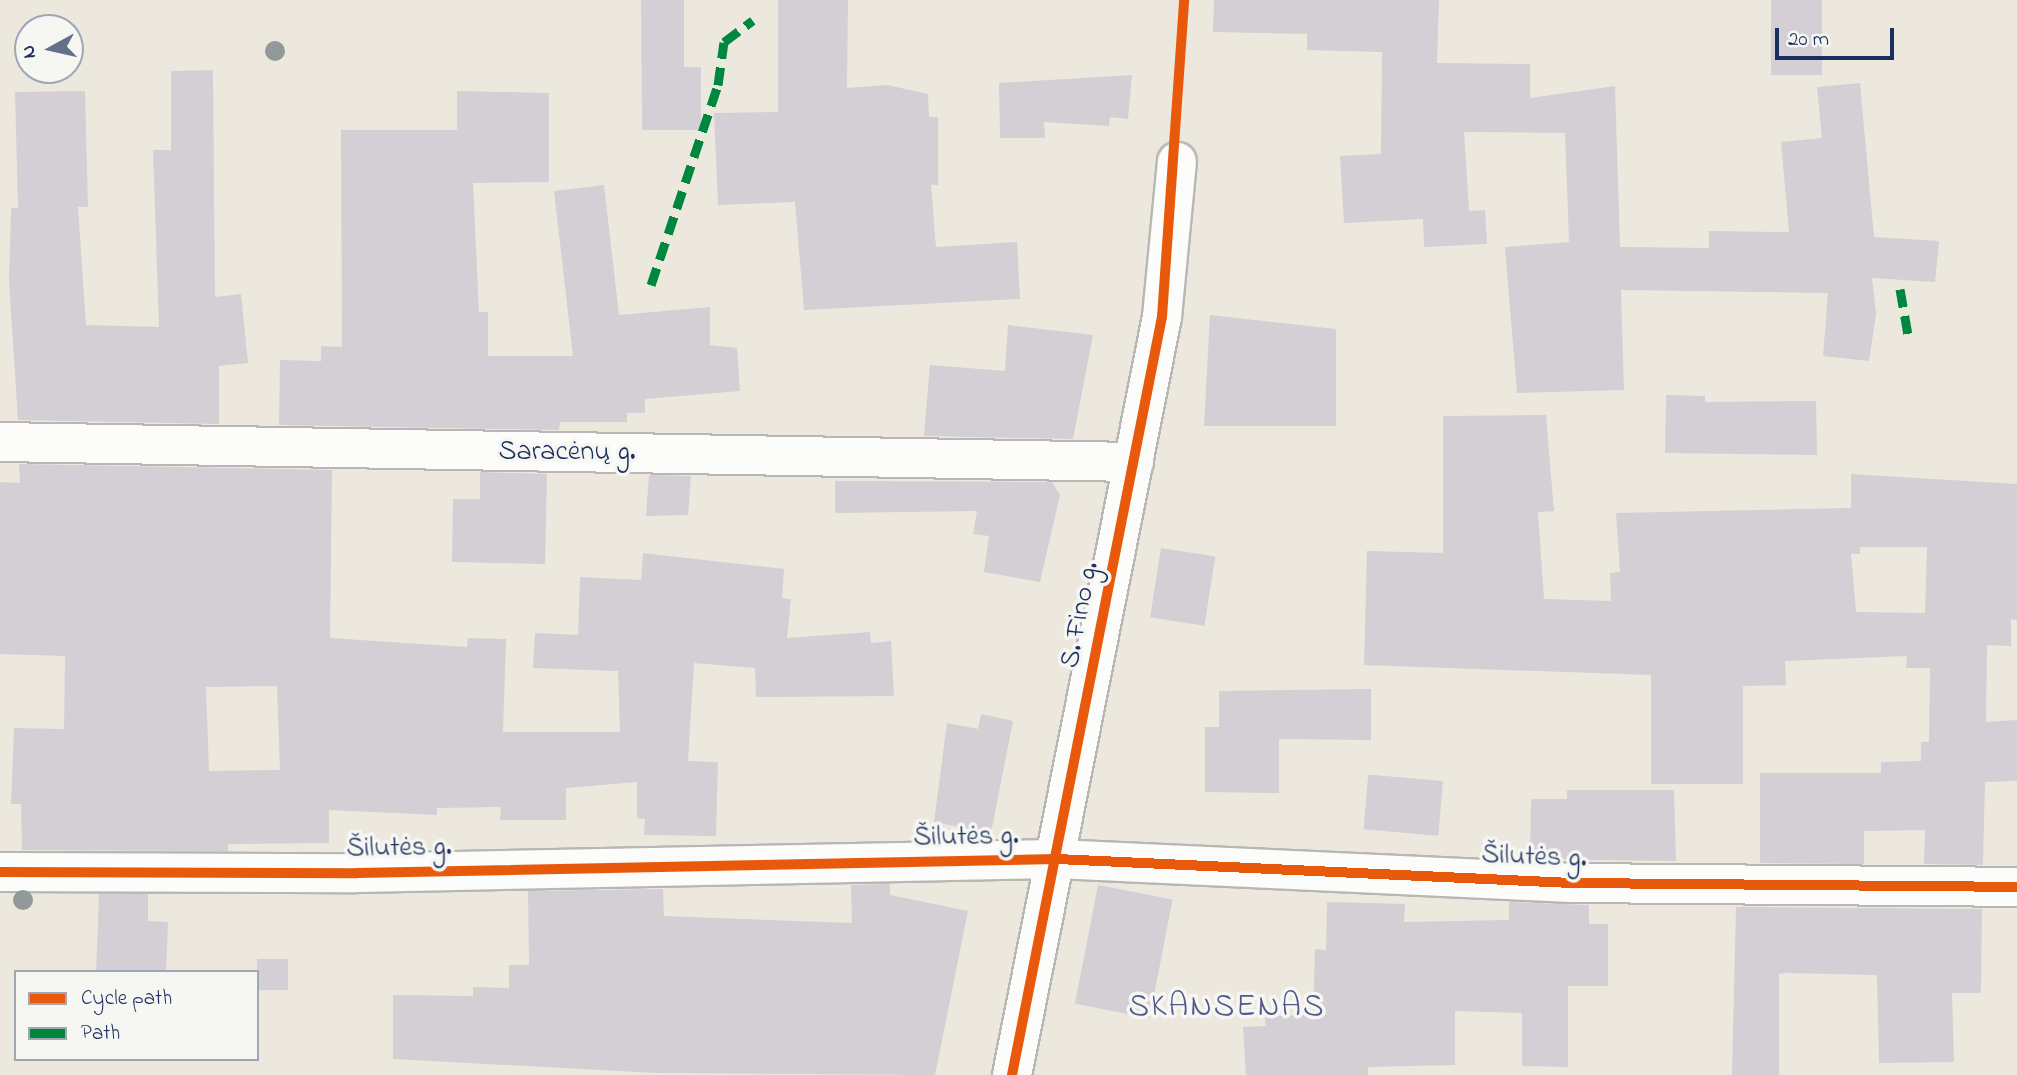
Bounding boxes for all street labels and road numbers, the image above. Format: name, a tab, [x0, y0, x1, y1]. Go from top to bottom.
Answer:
street label: Saracėnų g.	[499, 436, 635, 470]
street label: S. Fino g.	[1054, 559, 1108, 671]
street label: Šilutės g.	[913, 820, 1019, 856]
street label: Šilutės g.	[346, 831, 452, 867]
street label: Šilutės g.	[1481, 839, 1587, 877]

